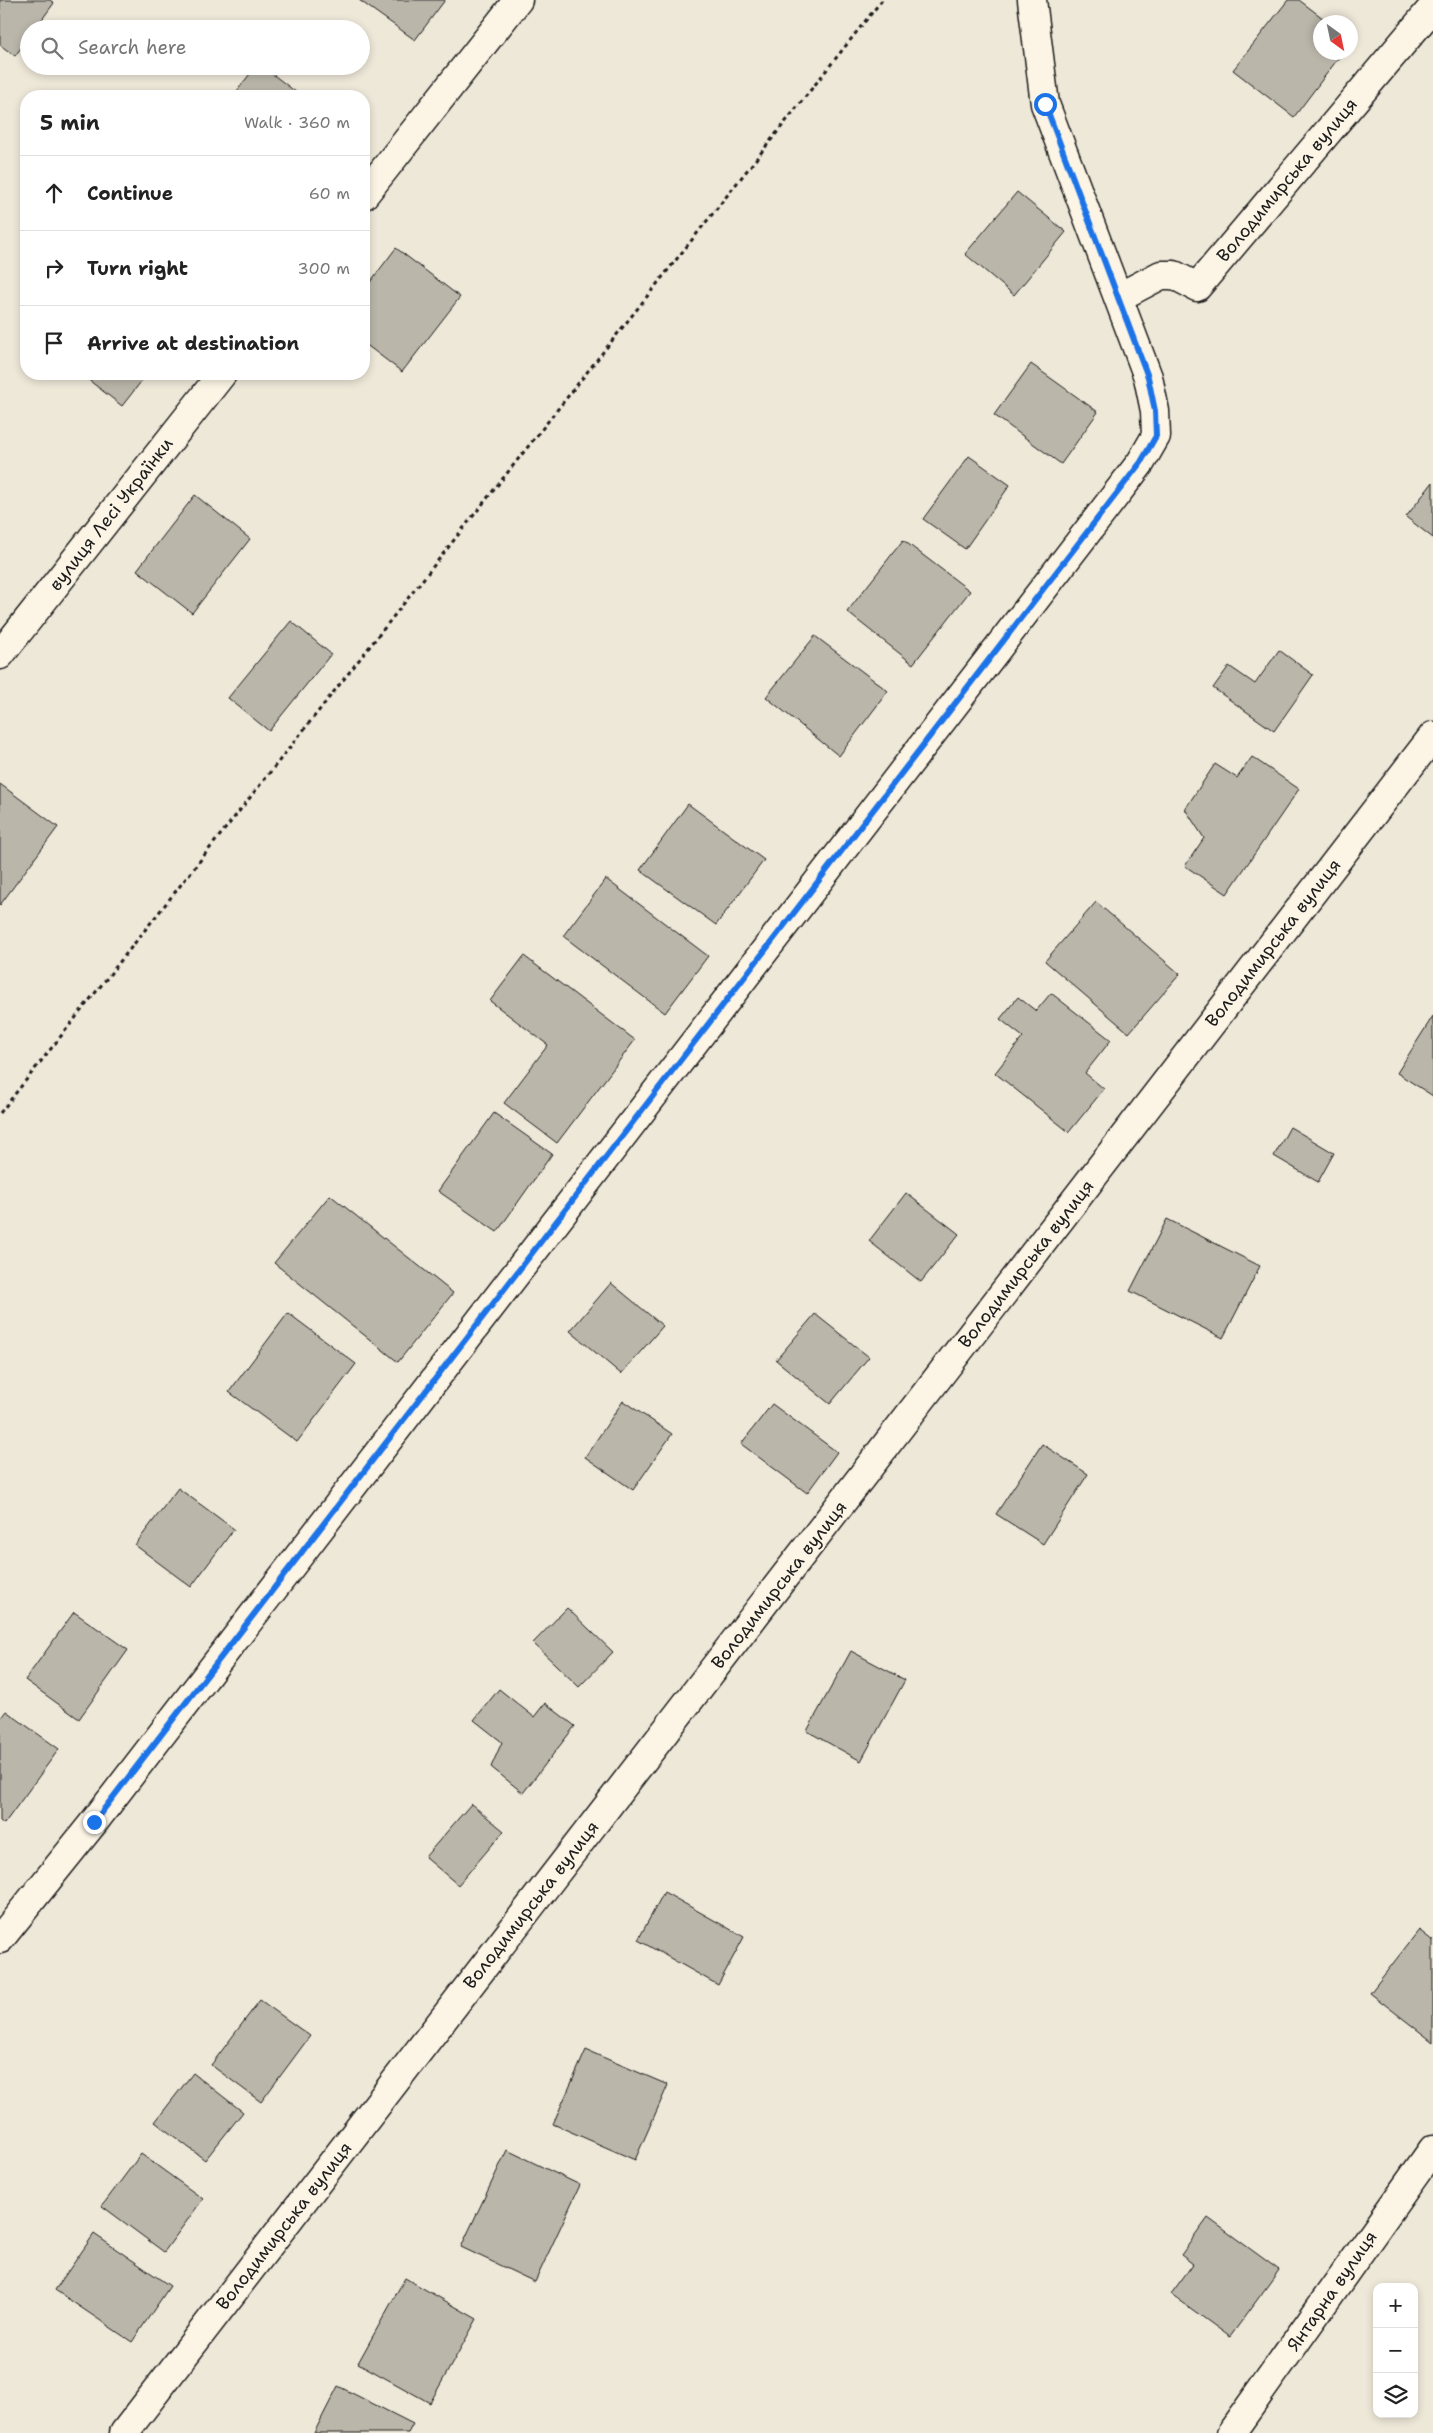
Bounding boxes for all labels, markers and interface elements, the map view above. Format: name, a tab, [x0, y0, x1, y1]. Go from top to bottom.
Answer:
north arrow	[1313, 15, 1358, 60]
search box	[20, 20, 370, 75]
icon: search	[38, 34, 66, 62]
text: Search here	[78, 35, 187, 60]
route start	[1034, 93, 1057, 116]
street label: Володимирська вулиця	[1211, 93, 1363, 267]
text: 5 min	[40, 109, 100, 137]
text: Walk · 360 m	[244, 112, 350, 133]
icon: ahead	[40, 179, 68, 207]
text: Continue	[87, 181, 173, 206]
text: 60 m	[309, 183, 350, 204]
icon: right	[40, 254, 68, 282]
text: Turn right	[87, 256, 188, 281]
text: 300 m	[298, 258, 350, 279]
icon: arrive	[40, 329, 68, 357]
text: Arrive at destination	[87, 331, 299, 356]
street label: вулиця Лесі Українки	[43, 432, 179, 596]
street label: Володимирська вулиця	[1200, 854, 1346, 1032]
street label: Володимирська вулиця	[953, 1175, 1099, 1353]
street label: Володимирська вулиця	[706, 1496, 852, 1674]
route end	[83, 1811, 106, 1834]
street label: Володимирська вулиця	[458, 1816, 604, 1994]
street label: Володимирська вулиця	[211, 2137, 357, 2315]
street label: Янтарна вулиця	[1282, 2226, 1382, 2356]
map controls	[1373, 2283, 1418, 2418]
button: +	[1373, 2283, 1418, 2328]
button: −	[1373, 2328, 1418, 2373]
button: layers	[1373, 2373, 1418, 2418]

